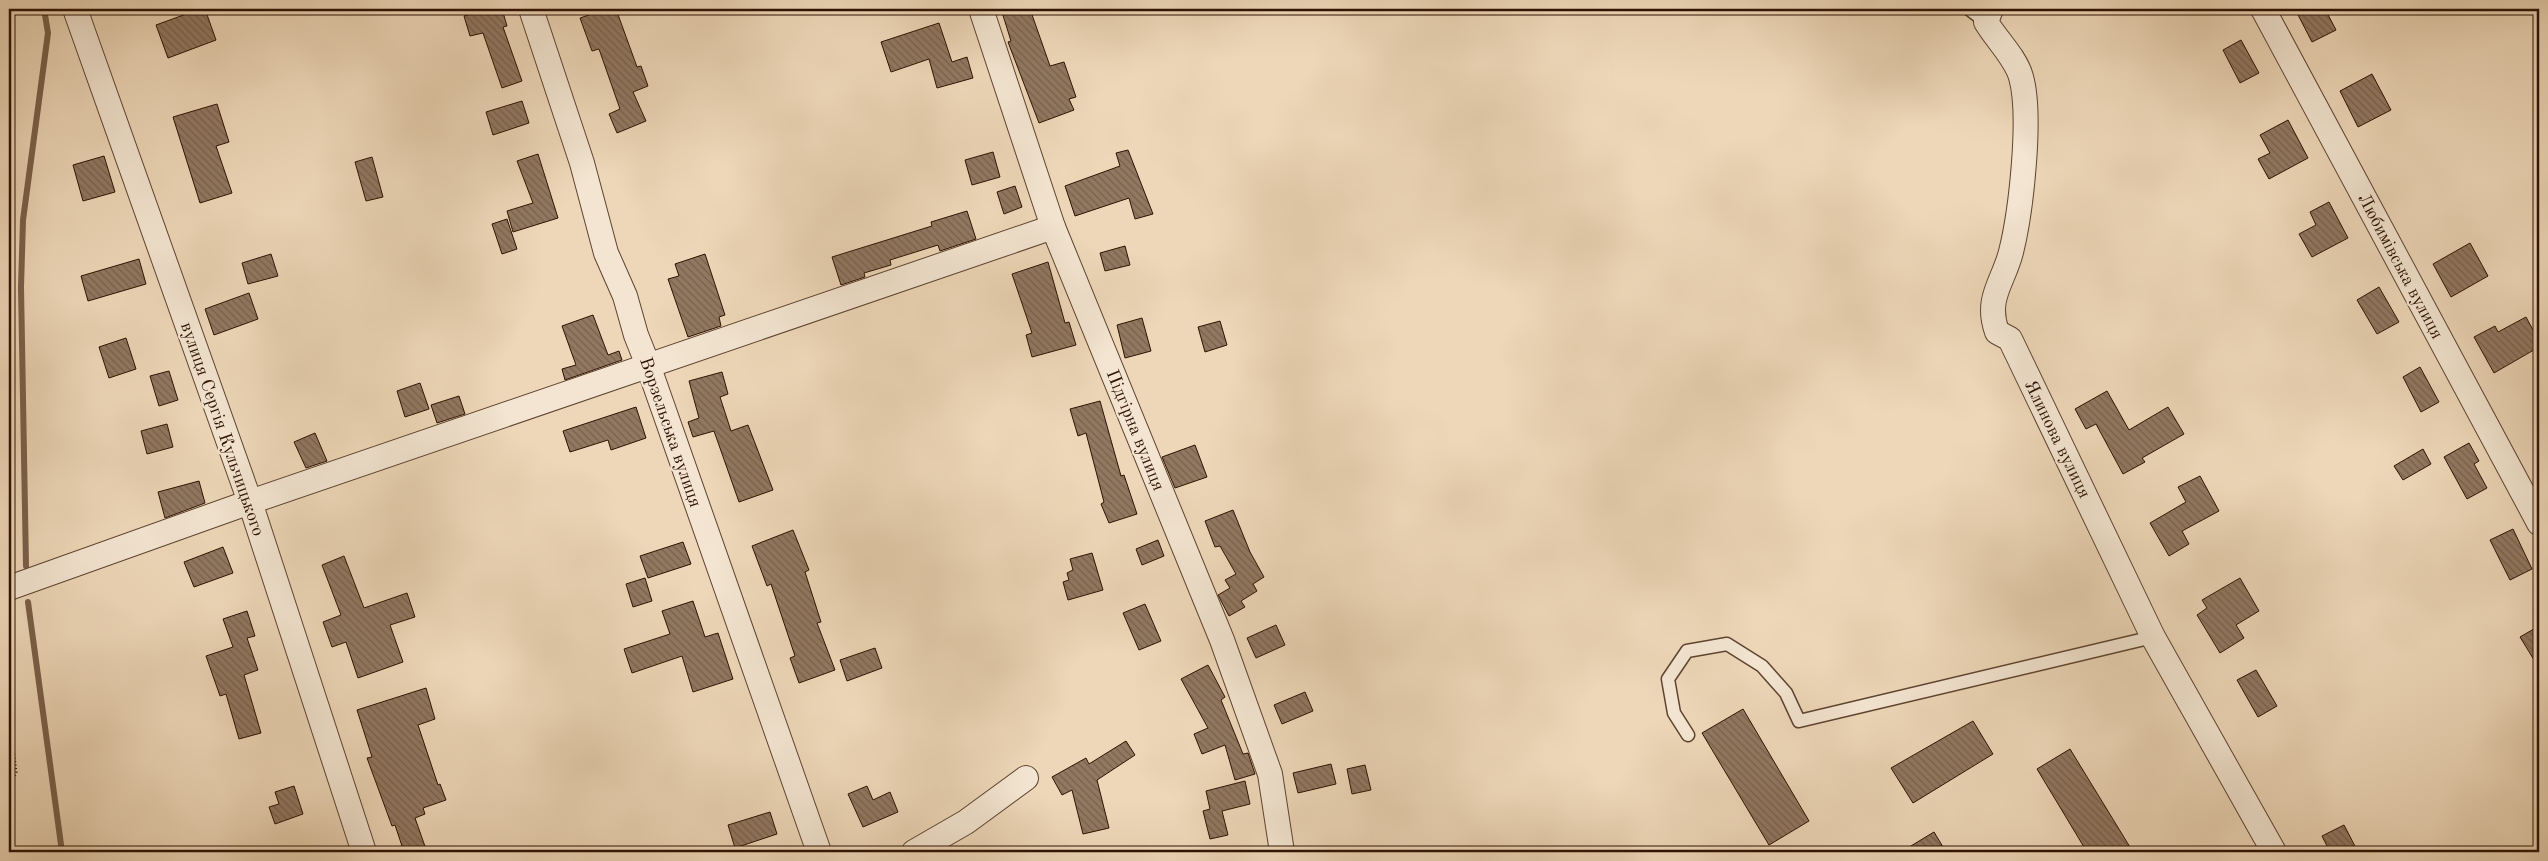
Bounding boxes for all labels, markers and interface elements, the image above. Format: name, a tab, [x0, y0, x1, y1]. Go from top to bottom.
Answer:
street label: Любимівська вулиця	[2354, 191, 2446, 342]
street label: вулиця Сергія Кульчицького	[177, 320, 267, 539]
street label: Ворзельська вулиця	[636, 355, 704, 510]
street label: Підгірна вулиця	[1103, 367, 1168, 493]
street label: Ялинова вулиця	[2021, 378, 2093, 501]

